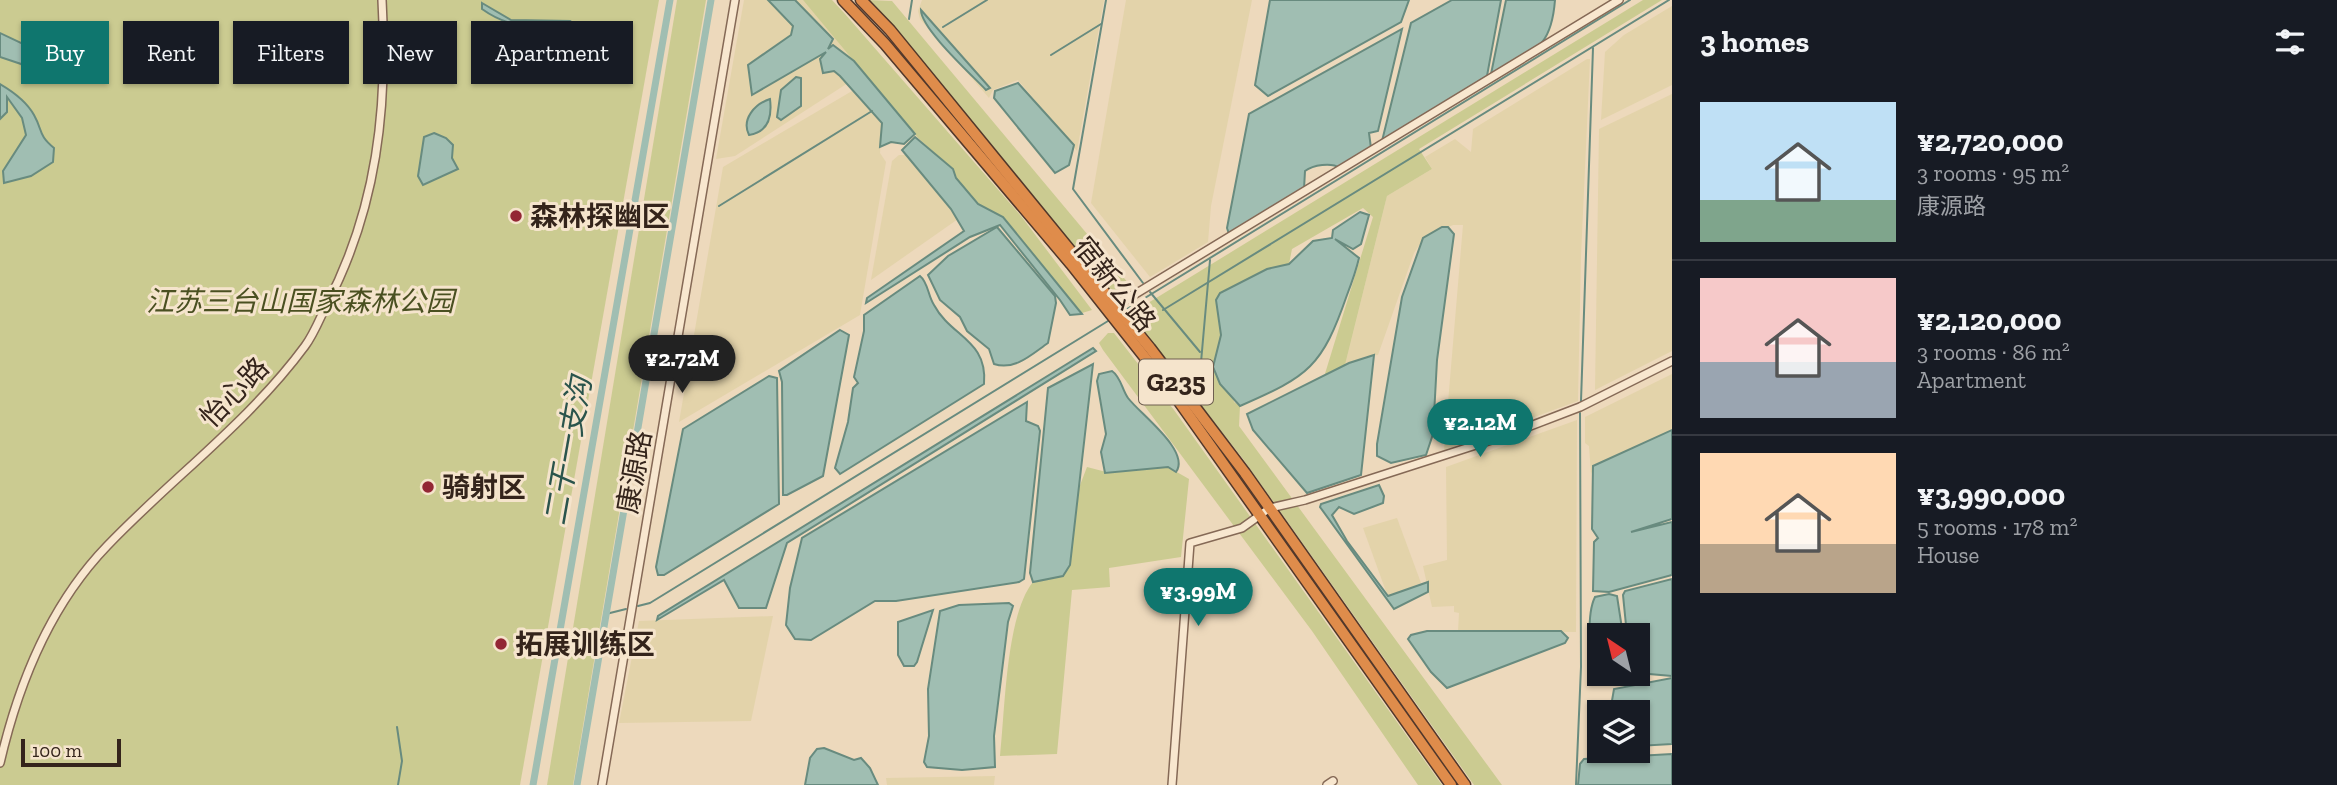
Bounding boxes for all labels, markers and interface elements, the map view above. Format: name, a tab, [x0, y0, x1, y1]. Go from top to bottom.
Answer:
chip: Buy	[21, 21, 109, 84]
chip: Rent	[123, 21, 219, 84]
chip: Filters	[233, 21, 349, 84]
chip: New	[363, 21, 457, 84]
chip: Apartment	[471, 21, 633, 84]
icon: filters	[2271, 23, 2309, 61]
text: 3 homes	[1700, 24, 1809, 60]
text: ¥2,720,000	[1917, 123, 2064, 159]
icon: home	[1756, 130, 1840, 214]
text: 3 rooms · 95 m²	[1917, 159, 2069, 187]
text: 康源路	[1917, 192, 1986, 220]
place label: 森林探幽区	[530, 200, 670, 233]
marker: 森林探幽区	[508, 208, 524, 224]
street label: 宿新公路	[1067, 230, 1163, 338]
park label: 江苏三台山国家森林公园	[146, 285, 458, 318]
text: ¥2,120,000	[1917, 302, 2062, 338]
icon: home	[1756, 306, 1840, 390]
pin: ¥2.72M	[625, 336, 739, 395]
text: 3 rooms · 86 m²	[1917, 338, 2070, 366]
text: ¥2.72M	[644, 344, 720, 372]
street label: 怡心路	[193, 351, 275, 434]
road number: G235	[1139, 360, 1213, 404]
text: Apartment	[1917, 366, 2026, 394]
water label: 二干一支沟	[537, 371, 599, 528]
pin: ¥2.12M	[1423, 400, 1537, 459]
text: ¥2.12M	[1443, 408, 1517, 436]
street label: 康源路	[611, 428, 658, 516]
place label: 骑射区	[442, 471, 526, 504]
text: ¥3,990,000	[1917, 477, 2065, 513]
marker: 骑射区	[420, 479, 436, 495]
icon: home	[1756, 481, 1840, 565]
text: 5 rooms · 178 m²	[1917, 513, 2077, 541]
text: House	[1917, 541, 1979, 569]
pin: ¥3.99M	[1141, 568, 1255, 628]
text: ¥3.99M	[1160, 577, 1236, 605]
north arrow	[1587, 623, 1650, 686]
map controls	[1587, 623, 1650, 763]
place label: 拓展训练区	[515, 628, 655, 661]
marker: 拓展训练区	[493, 636, 509, 652]
button: layers	[1587, 700, 1650, 763]
scale bar	[21, 736, 121, 768]
text: 100 m	[32, 739, 82, 762]

